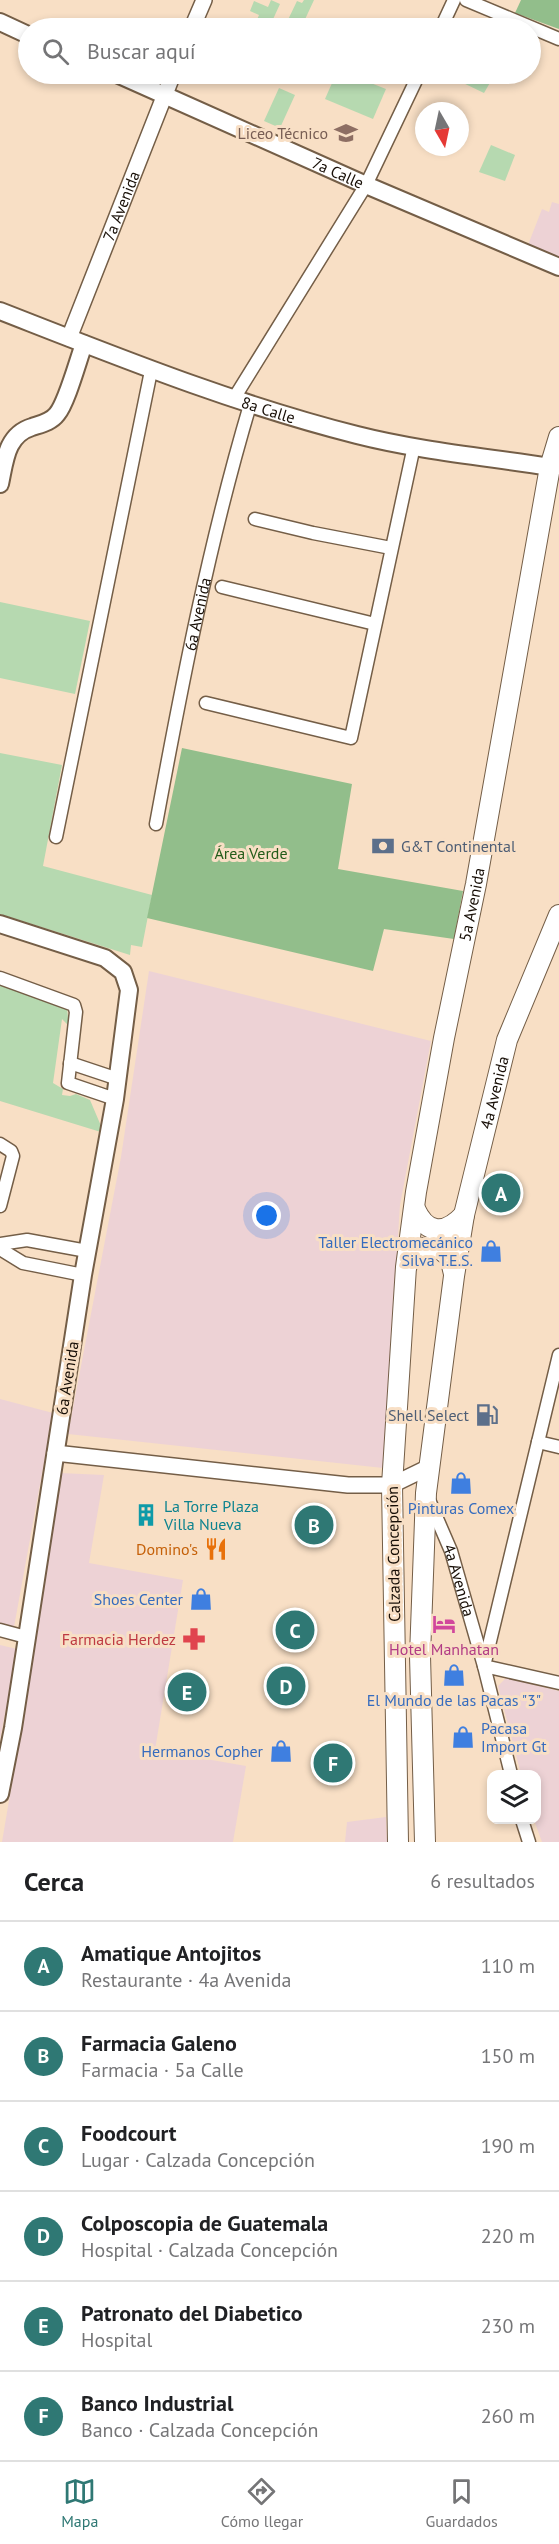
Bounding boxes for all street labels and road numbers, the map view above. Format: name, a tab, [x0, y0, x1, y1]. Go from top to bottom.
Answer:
street label: 7a Calle	[309, 152, 367, 193]
street label: 7a Avenida	[98, 168, 144, 244]
street label: 8a Calle	[239, 392, 298, 427]
street label: 6a Avenida	[180, 575, 215, 653]
street label: 5a Avenida	[454, 866, 489, 943]
street label: 4a Avenida	[476, 1054, 513, 1131]
street label: 6a Avenida	[51, 1340, 83, 1416]
street label: Calzada Concepción	[382, 1486, 404, 1622]
street label: 4a Avenida	[439, 1541, 479, 1619]

